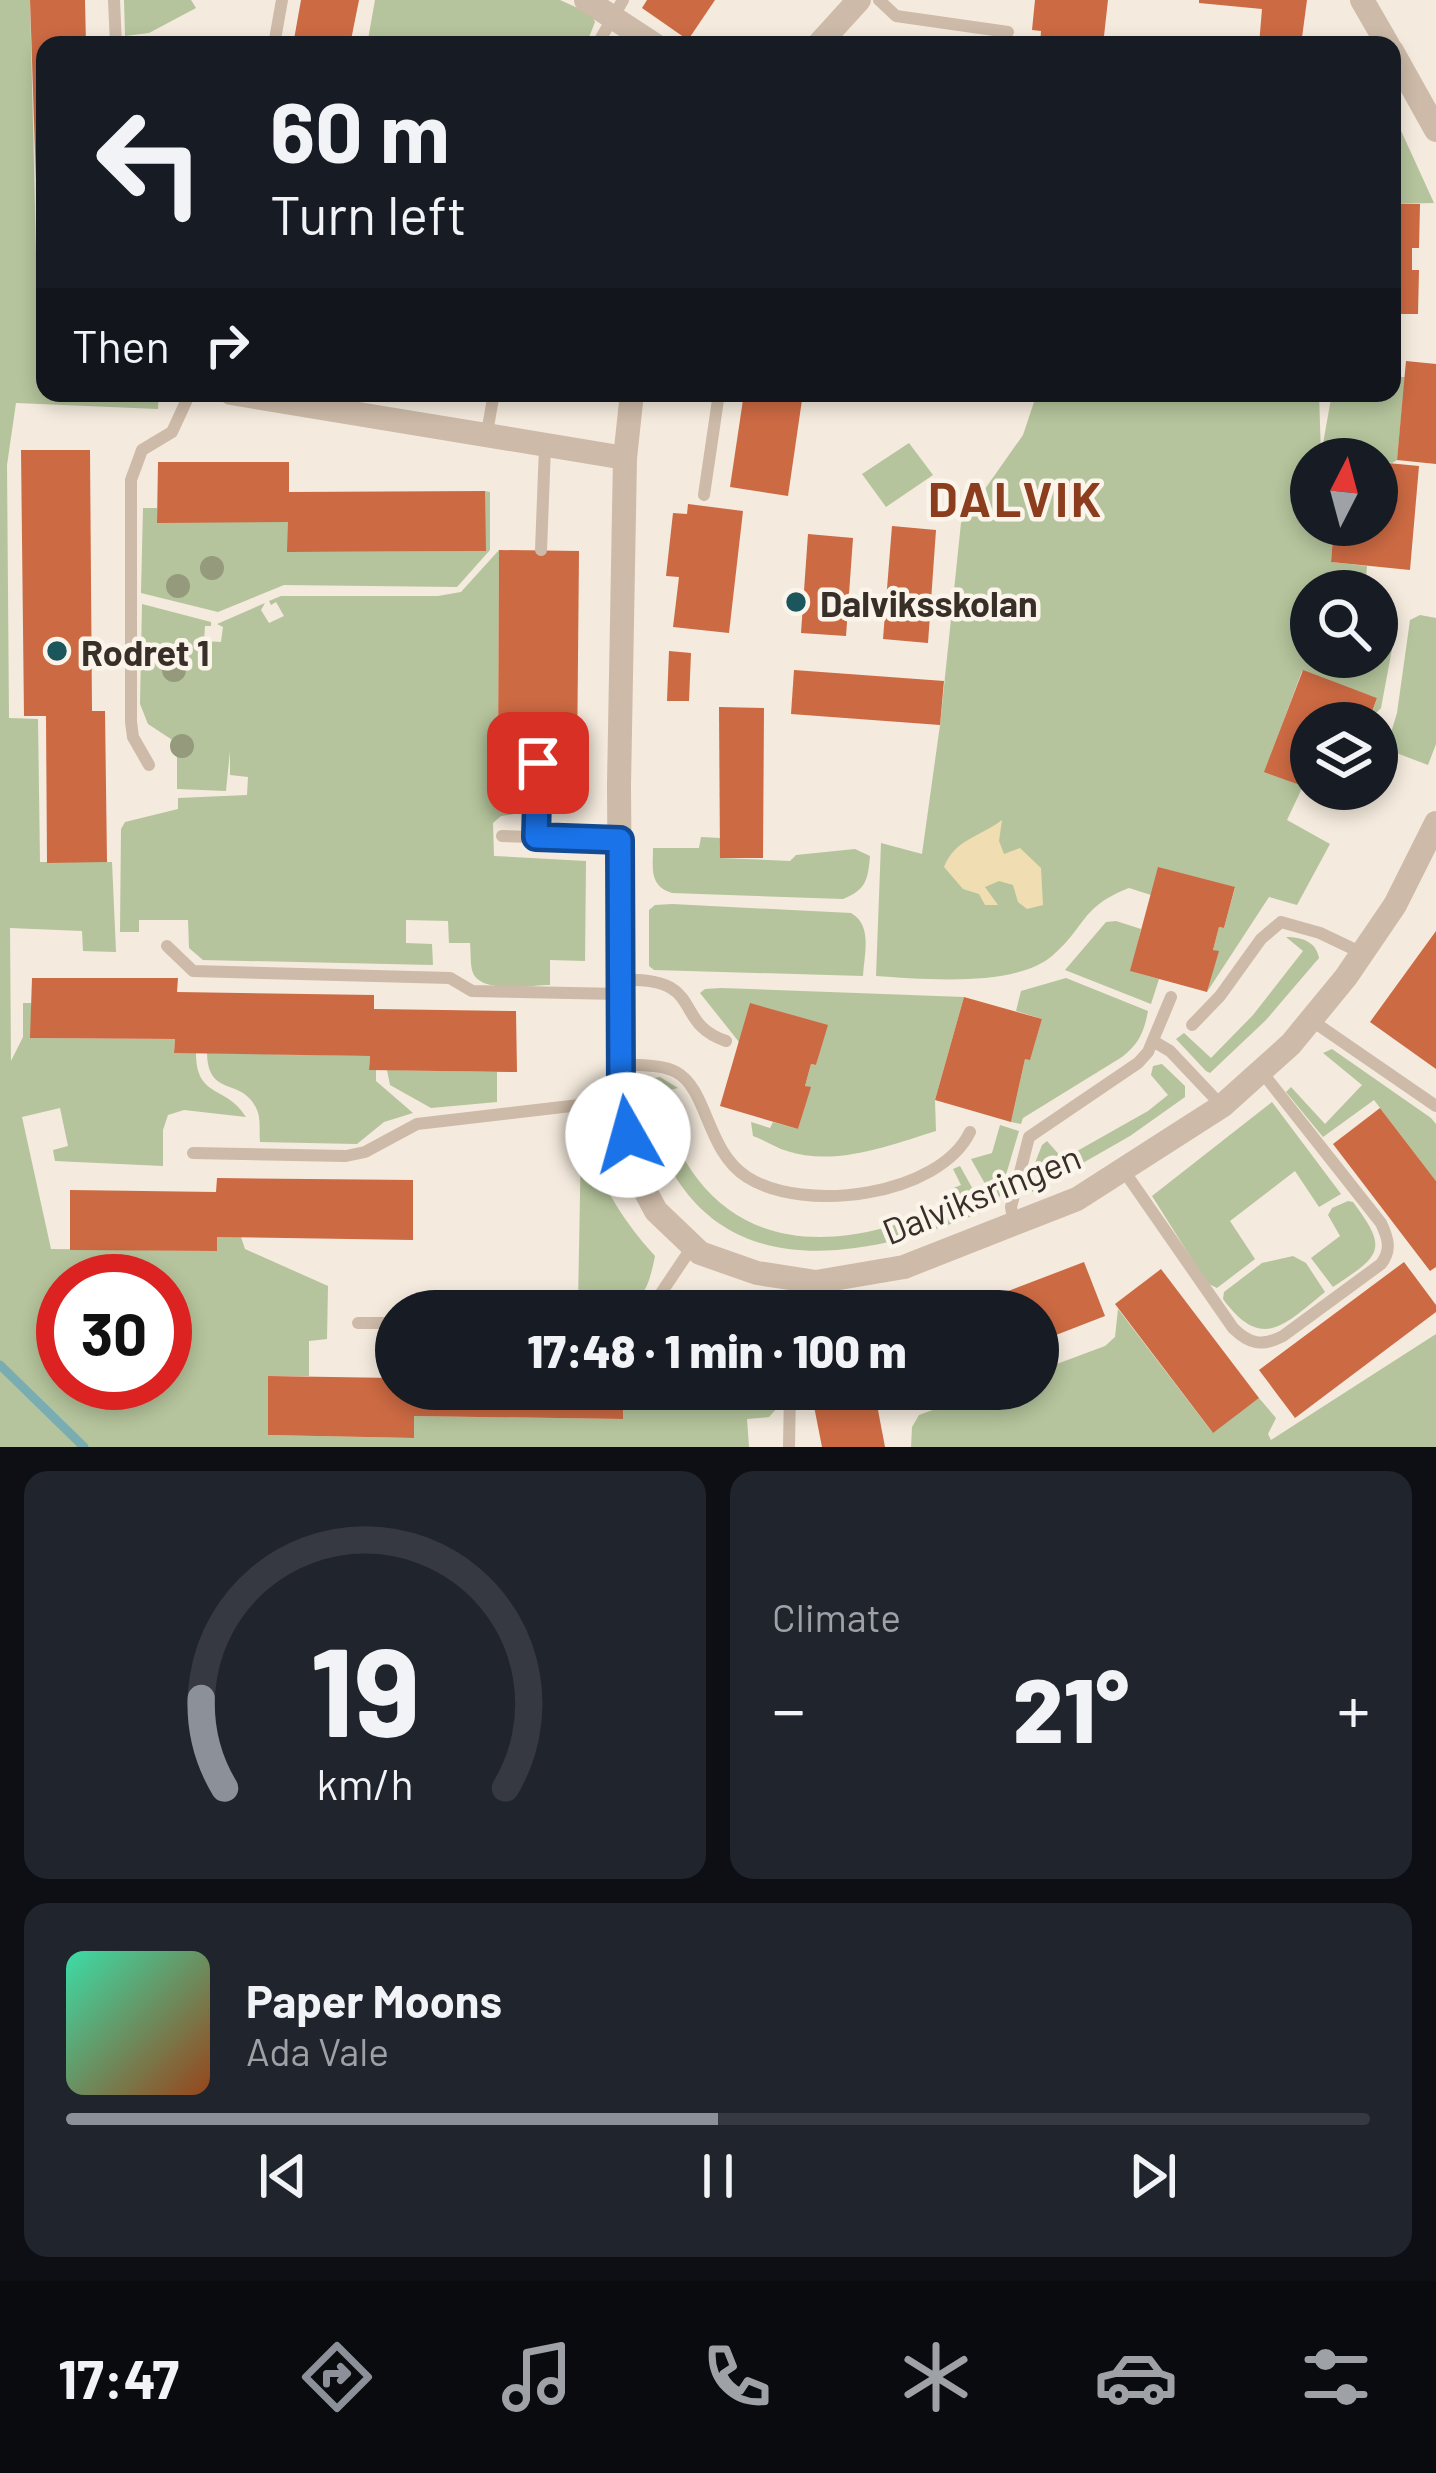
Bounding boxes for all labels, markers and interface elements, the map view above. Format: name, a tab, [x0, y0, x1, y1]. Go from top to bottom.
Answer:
text: 60 m	[270, 79, 450, 180]
icon: left	[72, 84, 228, 240]
text: Turn left	[270, 181, 467, 246]
icon: right	[194, 312, 260, 378]
text: Then	[72, 318, 170, 372]
north arrow	[1290, 438, 1398, 546]
map controls	[1290, 438, 1398, 810]
district label: DALVIK	[928, 469, 1104, 527]
button: search	[1290, 570, 1398, 678]
place label: Dalviksskolan	[820, 581, 1038, 624]
marker: Dalviksskolan	[783, 589, 809, 615]
place label: Rodret 1	[81, 630, 209, 673]
marker: Rodret 1	[44, 638, 70, 664]
button: layers	[1290, 702, 1398, 810]
pin	[487, 712, 589, 814]
icon: arrive	[505, 730, 571, 796]
position arrow	[565, 1072, 691, 1198]
street label: Dalviksringen	[876, 1134, 1086, 1252]
speed limit sign: 30	[36, 1254, 192, 1410]
text: 17:48 · 1 min · 100 m	[527, 1323, 907, 1377]
text: Climate	[772, 1593, 901, 1640]
text: 19	[310, 1612, 420, 1762]
text: 21°	[1013, 1653, 1129, 1761]
text: −	[772, 1668, 805, 1747]
text: +	[1337, 1668, 1370, 1747]
text: km/h	[316, 1757, 414, 1809]
text: Paper Moons	[246, 1973, 502, 2027]
text: Ada Vale	[246, 2027, 389, 2074]
icon: previous	[250, 2143, 316, 2209]
icon: pause	[685, 2143, 751, 2209]
icon: next	[1120, 2143, 1186, 2209]
icon: directions	[295, 2335, 379, 2419]
icon: music	[495, 2335, 579, 2419]
icon: phone	[695, 2335, 779, 2419]
icon: climate	[894, 2335, 978, 2419]
icon: car	[1094, 2335, 1178, 2419]
icon: filters	[1294, 2335, 1378, 2419]
text: 17:47	[58, 2345, 179, 2410]

